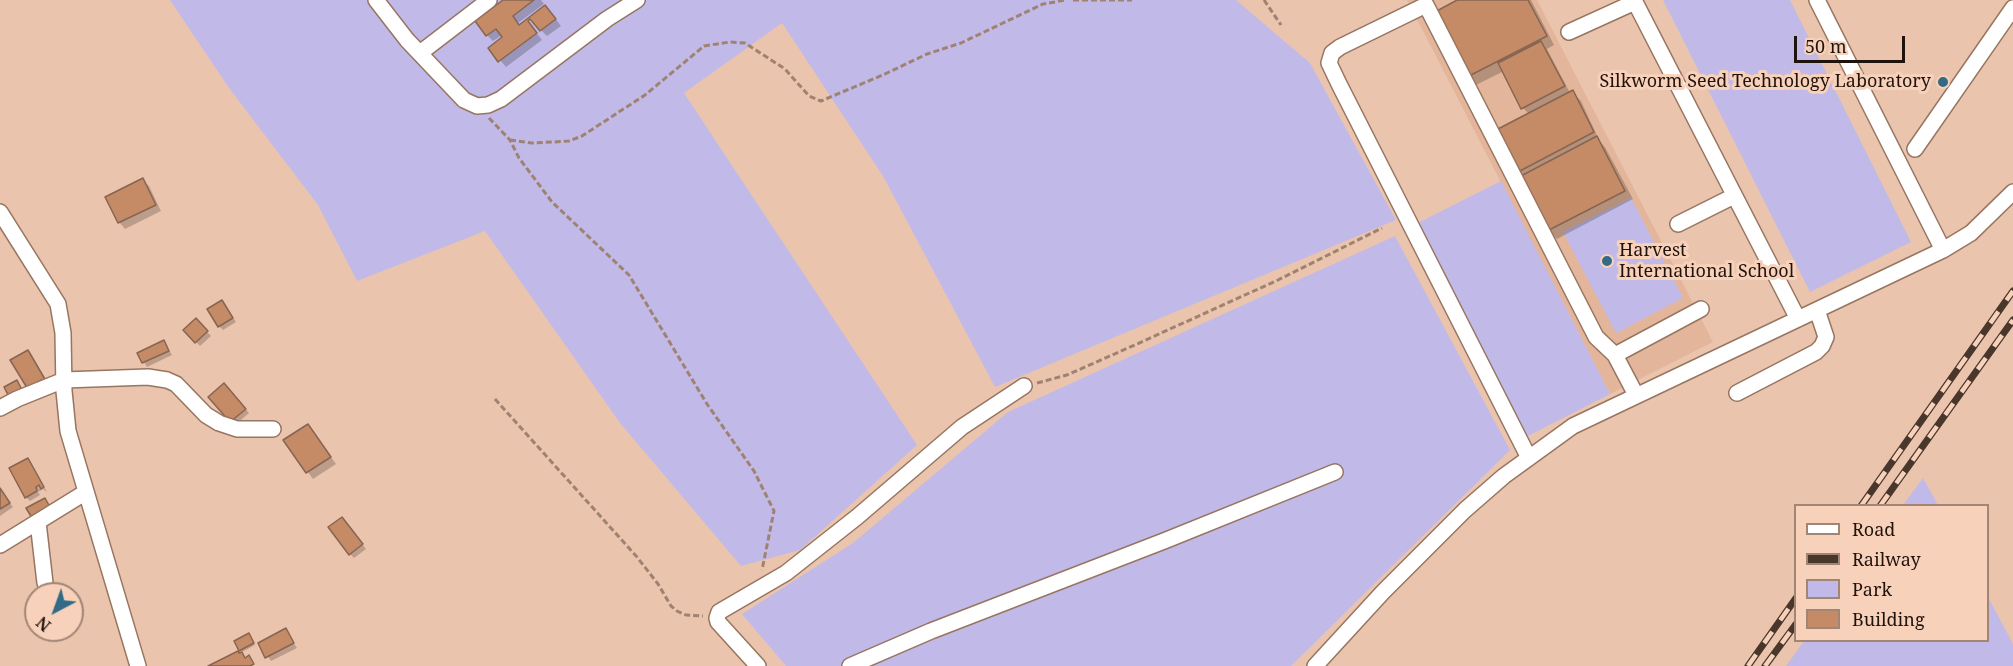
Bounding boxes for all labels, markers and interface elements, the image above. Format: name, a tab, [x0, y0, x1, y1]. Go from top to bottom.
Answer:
scale bar	[1797, 24, 1908, 62]
text: 50 m	[1805, 34, 1847, 58]
place label: Silkworm Seed Technology Laboratory	[1600, 71, 1931, 93]
marker: Silkworm Seed Technology Laboratory	[1936, 75, 1950, 89]
place label: Harvest International School	[1619, 240, 1794, 282]
marker: Harvest International School	[1600, 254, 1614, 268]
legend	[1794, 504, 1989, 642]
text: Road	[1852, 517, 1895, 541]
text: Railway	[1852, 547, 1921, 571]
text: Park	[1852, 577, 1892, 601]
north arrow	[24, 582, 84, 642]
text: Building	[1852, 607, 1925, 631]
text: N	[32, 612, 55, 637]

